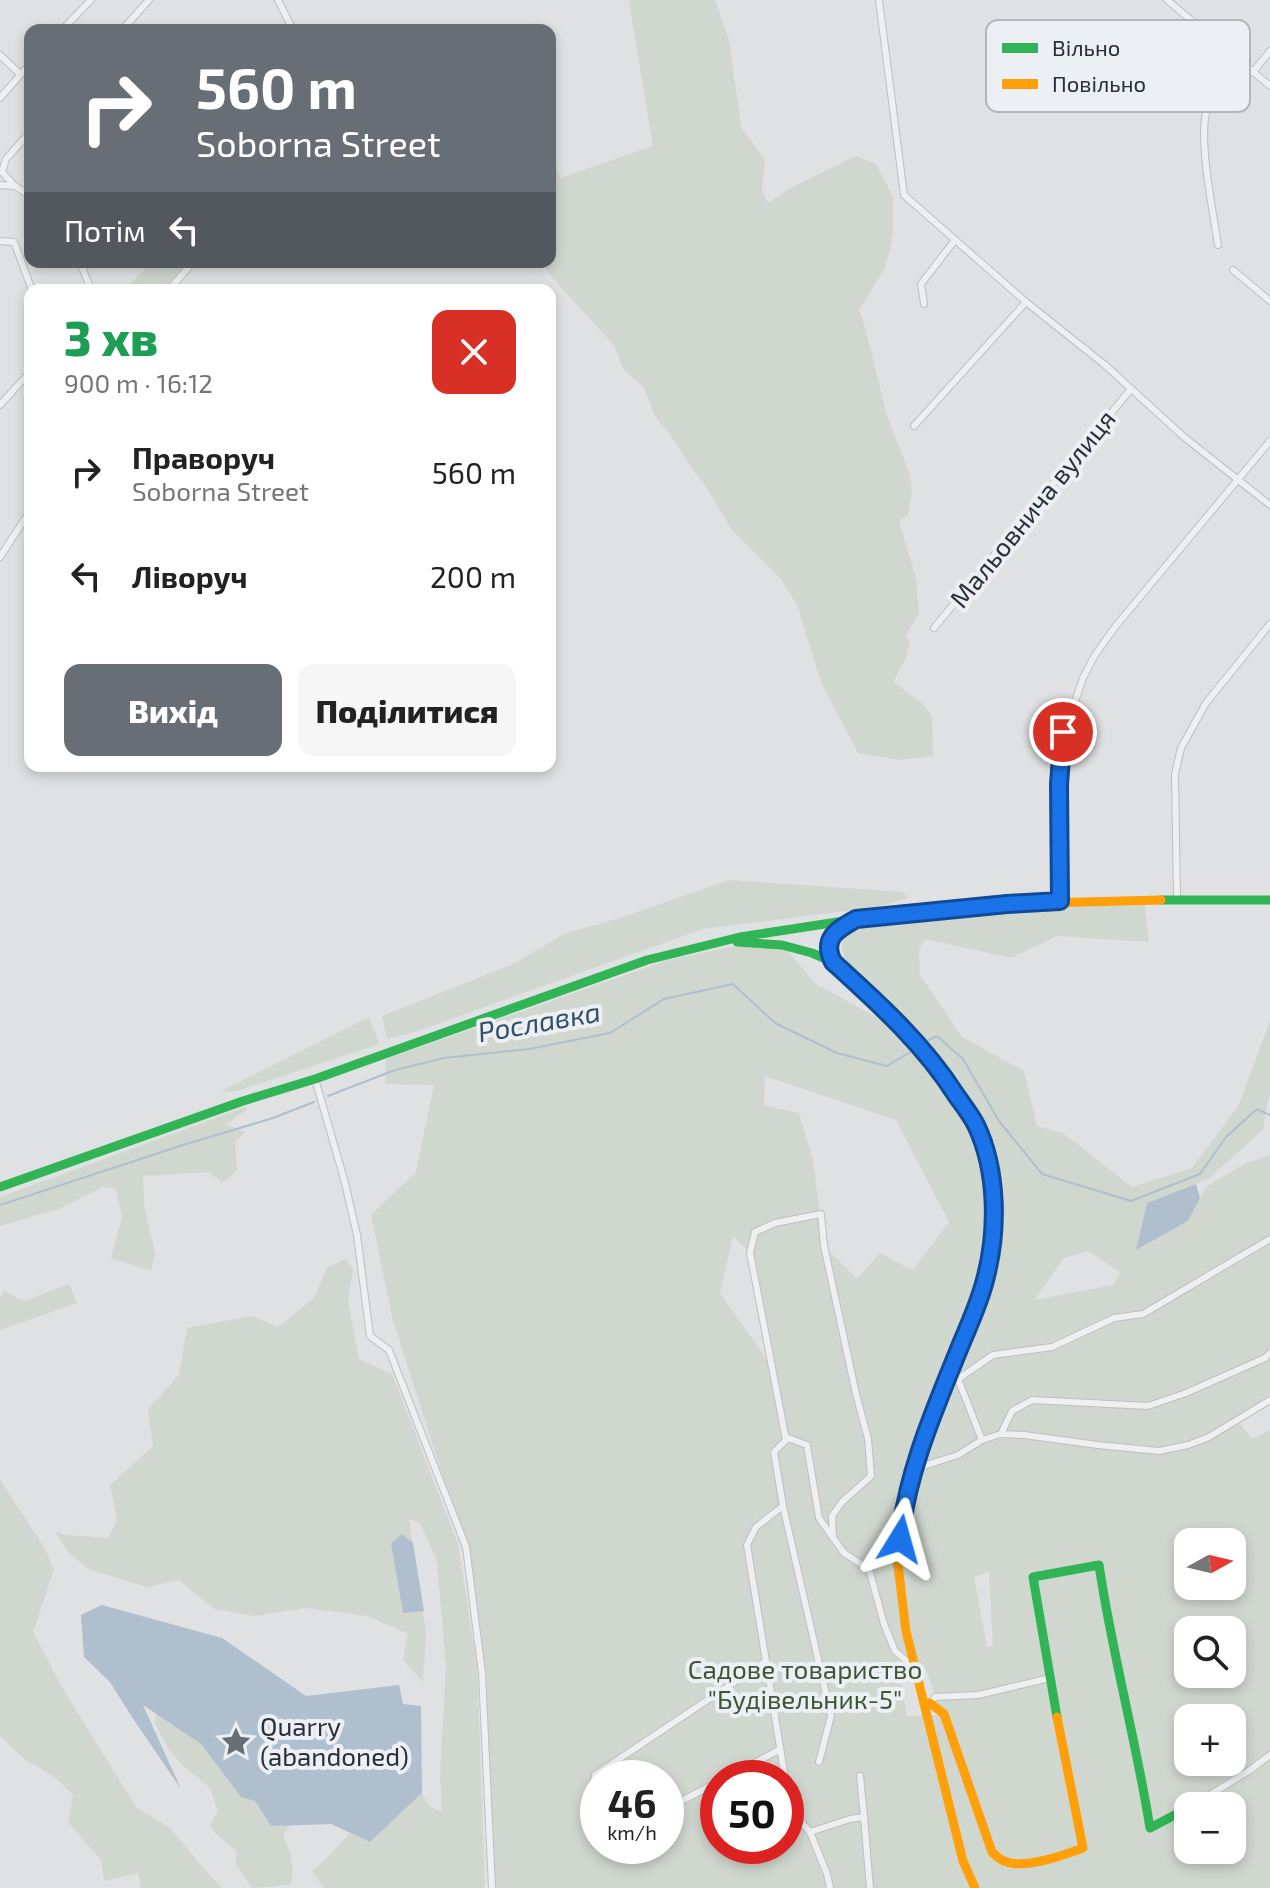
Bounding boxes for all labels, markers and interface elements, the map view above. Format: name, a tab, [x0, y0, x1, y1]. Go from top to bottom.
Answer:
legend	[986, 20, 1250, 112]
text: Вільно	[1052, 34, 1120, 60]
text: 560 m	[196, 53, 357, 120]
icon: right	[64, 56, 168, 160]
text: Повільно	[1052, 70, 1146, 96]
text: Soborna Street	[196, 121, 441, 164]
icon: left	[162, 208, 206, 252]
text: Потім	[64, 212, 146, 248]
text: 3 хв	[64, 308, 158, 366]
button: close	[432, 310, 516, 394]
text: 900 m · 16:12	[64, 367, 213, 398]
street label: Мальовнича вулиця	[943, 403, 1122, 614]
text: Праворуч	[132, 439, 275, 475]
icon: right	[64, 450, 108, 494]
text: 560 m	[432, 454, 516, 490]
text: Soborna Street	[132, 475, 309, 506]
icon: left	[64, 554, 108, 598]
text: Ліворуч	[132, 558, 248, 594]
text: 200 m	[430, 558, 516, 594]
button: Вихід	[64, 664, 282, 756]
button: Поділитися	[298, 664, 516, 756]
pin	[1029, 698, 1097, 766]
icon: arrive	[1041, 710, 1085, 754]
water label: Рославка	[475, 994, 603, 1049]
position arrow	[858, 1497, 942, 1581]
north arrow	[1174, 1528, 1246, 1600]
map controls	[1174, 1528, 1246, 1864]
button: search	[1174, 1616, 1246, 1688]
park label: Садове товариство "Будівельник-5"	[688, 1653, 922, 1715]
button: +	[1174, 1704, 1246, 1776]
place label: Quarry (abandoned)	[260, 1710, 409, 1771]
place icon: Quarry (abandoned)	[219, 1725, 253, 1759]
speed limit sign: 50	[700, 1760, 804, 1864]
text: 46	[607, 1778, 657, 1826]
button: −	[1174, 1792, 1246, 1864]
text: km/h	[607, 1820, 657, 1844]

